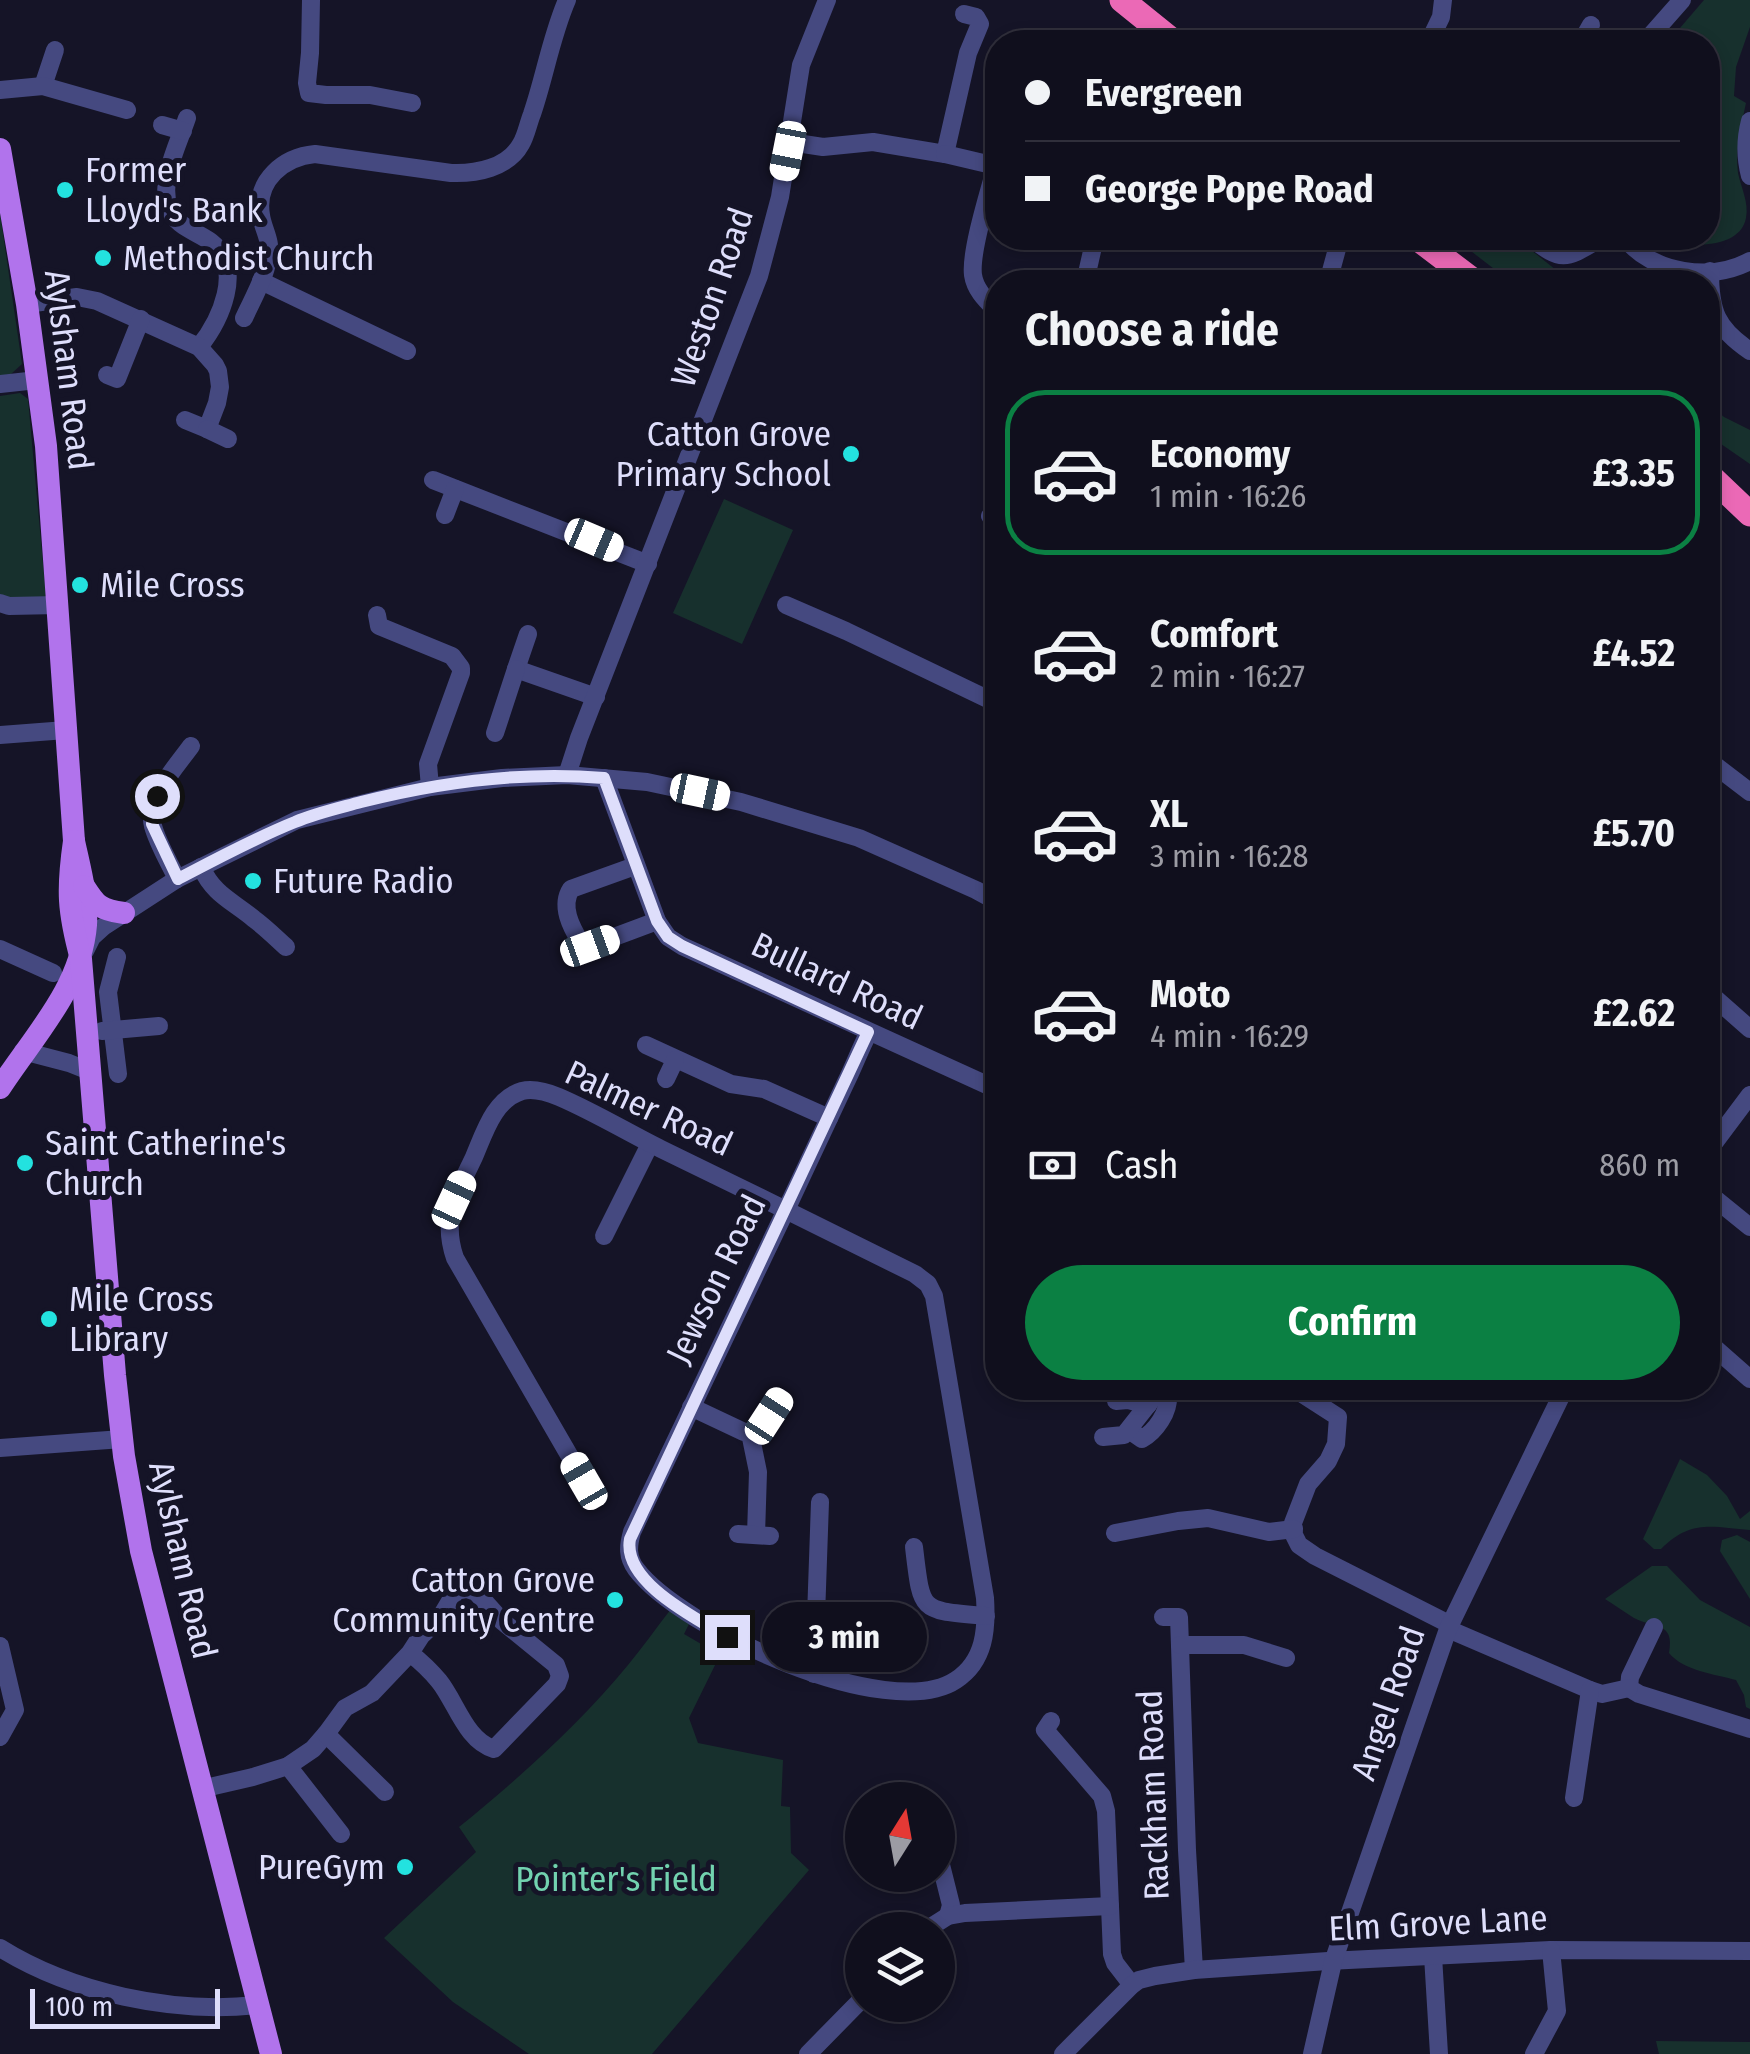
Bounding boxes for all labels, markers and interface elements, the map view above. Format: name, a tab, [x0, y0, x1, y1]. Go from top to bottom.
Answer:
text: Evergreen	[1085, 70, 1243, 116]
car	[768, 119, 808, 183]
place label: Former Lloyd's Bank	[85, 149, 263, 231]
text: George Pope Road	[1085, 166, 1374, 212]
marker: Former Lloyd's Bank	[54, 179, 76, 201]
street label: Weston Road	[662, 202, 762, 392]
place label: Methodist Church	[123, 237, 375, 279]
marker: Methodist Church	[92, 247, 114, 269]
street label: Aylsham Road	[36, 267, 102, 473]
text: Choose a ride	[1025, 303, 1279, 357]
place label: Catton Grove Primary School	[615, 413, 831, 495]
icon: car	[1030, 428, 1120, 518]
text: Economy	[1150, 431, 1290, 477]
marker: Catton Grove Primary School	[840, 443, 862, 465]
text: £3.35	[1592, 450, 1675, 496]
text: 1 min · 16:26	[1150, 477, 1306, 515]
car	[561, 514, 627, 566]
place label: Mile Cross	[100, 564, 245, 606]
marker: Mile Cross	[69, 574, 91, 596]
icon: car	[1030, 608, 1120, 698]
text: Comfort	[1150, 611, 1278, 657]
text: £4.52	[1593, 630, 1675, 676]
text: 2 min · 16:27	[1150, 657, 1305, 695]
car	[668, 771, 732, 813]
route start	[135, 774, 180, 819]
icon: car	[1030, 788, 1120, 878]
text: XL	[1150, 791, 1188, 837]
text: £5.70	[1593, 810, 1675, 856]
text: 3 min · 16:28	[1150, 837, 1309, 875]
place label: Future Radio	[273, 860, 454, 902]
marker: Future Radio	[242, 870, 264, 892]
car	[557, 922, 623, 970]
street label: Bullard Road	[745, 923, 929, 1039]
icon: car	[1030, 968, 1120, 1058]
text: Moto	[1150, 971, 1231, 1017]
text: £2.62	[1593, 990, 1675, 1036]
text: 4 min · 16:29	[1150, 1017, 1309, 1055]
street label: Palmer Road	[559, 1051, 739, 1165]
place label: Saint Catherine's Church	[45, 1122, 286, 1204]
icon: cash	[1025, 1138, 1080, 1193]
text: Cash	[1105, 1142, 1179, 1188]
text: 860 m	[1599, 1146, 1680, 1184]
marker: Saint Catherine's Church	[14, 1152, 36, 1174]
car	[428, 1166, 480, 1234]
street label: Jewson Road	[657, 1188, 775, 1370]
button: Confirm	[1025, 1265, 1680, 1380]
place label: Mile Cross Library	[69, 1278, 214, 1360]
marker: Mile Cross Library	[38, 1308, 60, 1330]
car	[740, 1383, 798, 1449]
car	[556, 1448, 612, 1514]
street label: Aylsham Road	[140, 1457, 226, 1663]
place label: Catton Grove Community Centre	[332, 1559, 595, 1641]
marker: Catton Grove Community Centre	[604, 1589, 626, 1611]
callout: 3 min	[762, 1602, 927, 1672]
route end	[705, 1615, 750, 1660]
text: 3 min	[809, 1618, 880, 1656]
street label: Angel Road	[1342, 1620, 1434, 1786]
street label: Rackham Road	[1128, 1689, 1178, 1901]
north arrow	[845, 1782, 955, 1892]
map controls	[845, 1782, 955, 2022]
place label: PureGym	[258, 1846, 385, 1888]
marker: PureGym	[394, 1856, 416, 1878]
park label: Pointer's Field	[515, 1858, 717, 1900]
street label: Elm Grove Lane	[1327, 1896, 1549, 1950]
button: layers	[845, 1912, 955, 2022]
scale bar	[30, 1984, 220, 2028]
text: 100 m	[45, 1990, 113, 2023]

